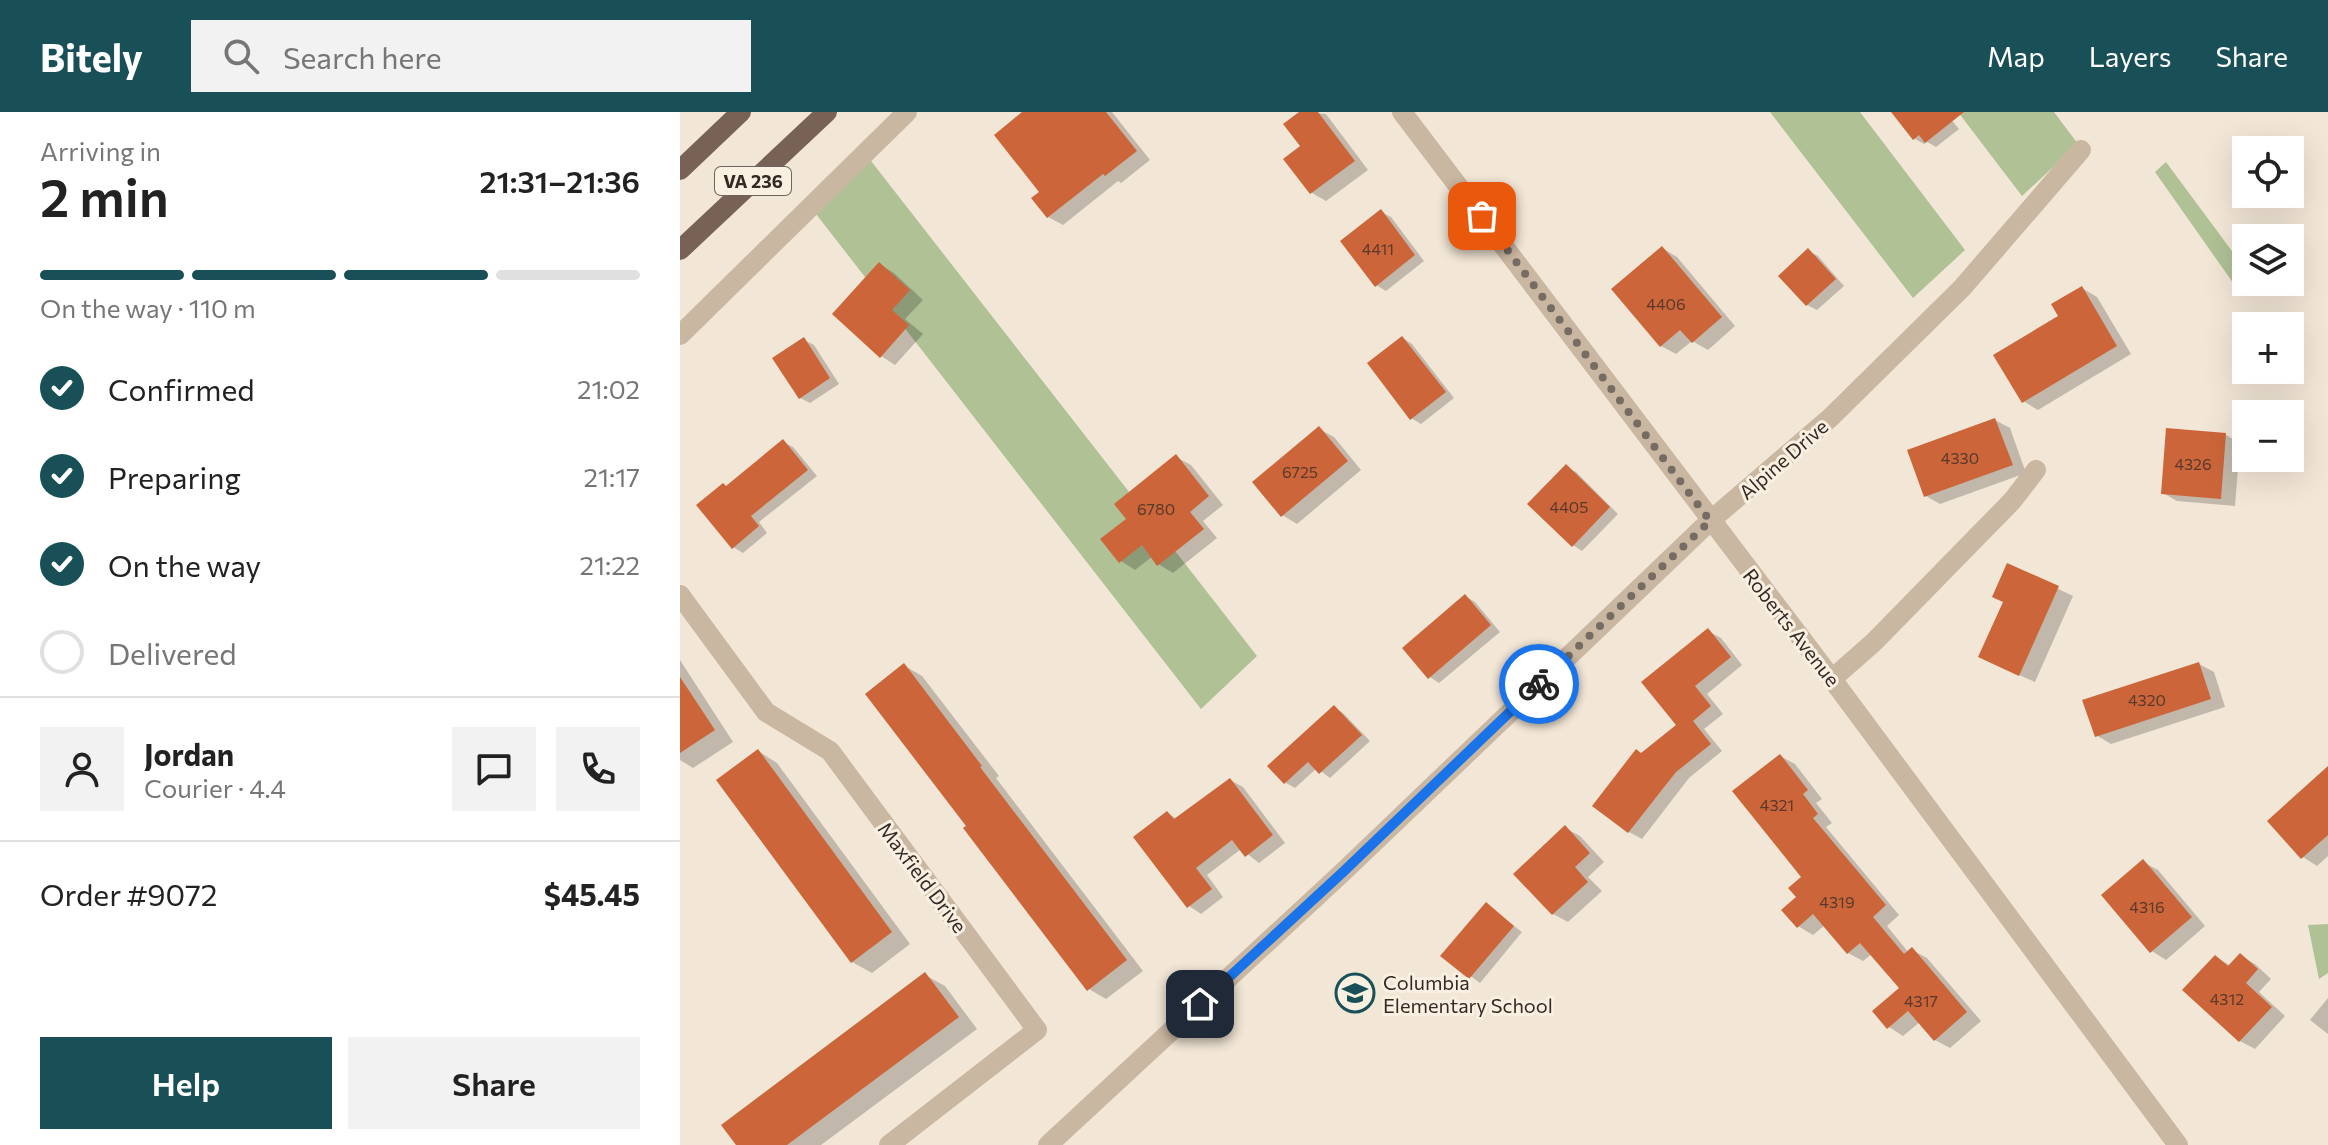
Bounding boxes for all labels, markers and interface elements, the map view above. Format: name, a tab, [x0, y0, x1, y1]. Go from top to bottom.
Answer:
search box	[191, 20, 751, 92]
text: Bitely	[40, 33, 143, 80]
icon: search	[219, 34, 263, 78]
text: Search here	[283, 38, 442, 75]
text: Map	[1987, 39, 2045, 73]
text: Layers	[2089, 39, 2171, 73]
text: Share	[2215, 39, 2288, 73]
text: Arriving in	[40, 135, 161, 166]
map controls	[2232, 136, 2304, 472]
button: locate	[2232, 136, 2304, 208]
text: 21:31–21:36	[480, 162, 640, 199]
text: 2 min	[40, 164, 169, 228]
road number: VA 236	[715, 167, 791, 195]
pin	[1448, 182, 1516, 250]
icon: bag	[1460, 194, 1504, 238]
button: layers	[2232, 224, 2304, 296]
house number: 4411	[1362, 239, 1394, 258]
text: On the way · 110 m	[40, 292, 256, 323]
house number: 4406	[1646, 294, 1686, 313]
button: +	[2232, 312, 2304, 384]
icon: check	[40, 366, 84, 410]
text: Confirmed	[108, 370, 255, 407]
text: 21:02	[577, 373, 640, 404]
button: −	[2232, 400, 2304, 472]
street label: Alpine Drive	[1734, 414, 1832, 504]
house number: 4330	[1941, 448, 1979, 467]
icon: check	[40, 454, 84, 498]
house number: 4326	[2174, 454, 2212, 473]
text: Preparing	[108, 458, 241, 495]
text: 21:17	[583, 461, 640, 492]
house number: 6725	[1282, 462, 1318, 481]
house number: 4405	[1550, 497, 1588, 516]
house number: 6780	[1137, 499, 1175, 518]
icon: check	[40, 542, 84, 586]
text: On the way	[108, 546, 261, 583]
text: 21:22	[579, 549, 640, 580]
street label: Roberts Avenue	[1739, 563, 1845, 691]
text: Delivered	[108, 634, 237, 671]
courier	[1499, 644, 1579, 724]
icon: bike	[1517, 662, 1561, 706]
house number: 4320	[2128, 690, 2166, 709]
button: person	[40, 727, 124, 811]
button: chat	[452, 727, 536, 811]
button: phone	[556, 727, 640, 811]
text: Jordan	[144, 735, 234, 772]
text: Courier · 4.4	[144, 772, 286, 803]
house number: 4321	[1760, 795, 1794, 814]
street label: Maxfield Drive	[874, 817, 972, 937]
text: Order #9072	[40, 875, 218, 912]
text: $45.45	[544, 875, 640, 912]
house number: 4319	[1819, 892, 1855, 911]
house number: 4316	[2129, 897, 2165, 916]
pin	[1166, 970, 1234, 1038]
place label: Columbia Elementary School	[1383, 970, 1553, 1017]
school or university icon: Columbia Elementary School	[1334, 972, 1376, 1014]
icon: home	[1178, 982, 1222, 1026]
house number: 4312	[2210, 989, 2244, 1008]
house number: 4317	[1904, 991, 1938, 1010]
button: Help	[40, 1037, 332, 1129]
button: Share	[348, 1037, 640, 1129]

